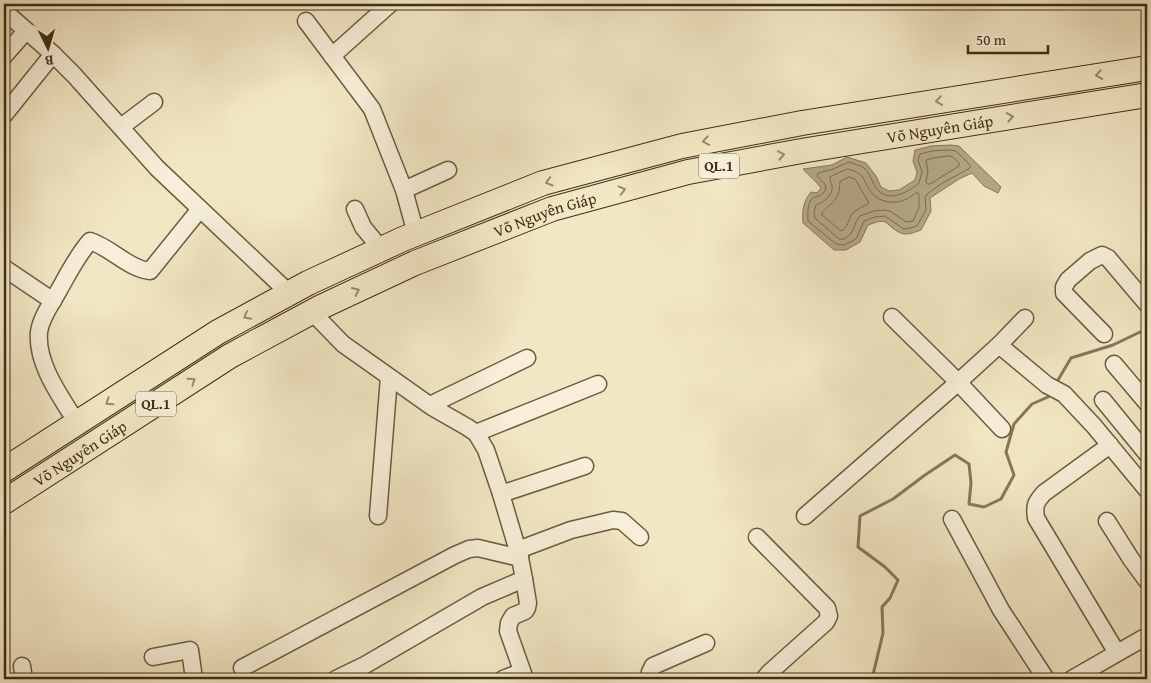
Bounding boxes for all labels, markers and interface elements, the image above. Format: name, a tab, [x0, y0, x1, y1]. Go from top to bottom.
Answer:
north arrow	[22, 22, 72, 72]
scale bar	[968, 22, 1048, 54]
text: 50 m	[976, 29, 1007, 50]
text: B	[44, 51, 54, 71]
one-way arrow	[1095, 70, 1103, 80]
one-way arrow	[934, 96, 943, 106]
street label: Võ Nguyên Giáp	[885, 108, 995, 149]
one-way arrow	[1006, 112, 1014, 123]
one-way arrow	[702, 136, 711, 146]
one-way arrow	[776, 150, 785, 160]
road number: QL.1	[699, 154, 739, 178]
one-way arrow	[545, 177, 554, 187]
street label: Võ Nguyên Giáp	[490, 185, 599, 243]
one-way arrow	[618, 185, 627, 196]
one-way arrow	[351, 286, 360, 297]
one-way arrow	[243, 310, 252, 320]
one-way arrow	[186, 378, 196, 387]
road number: QL.1	[136, 392, 176, 416]
one-way arrow	[105, 396, 114, 406]
street label: Võ Nguyên Giáp	[28, 414, 132, 492]

